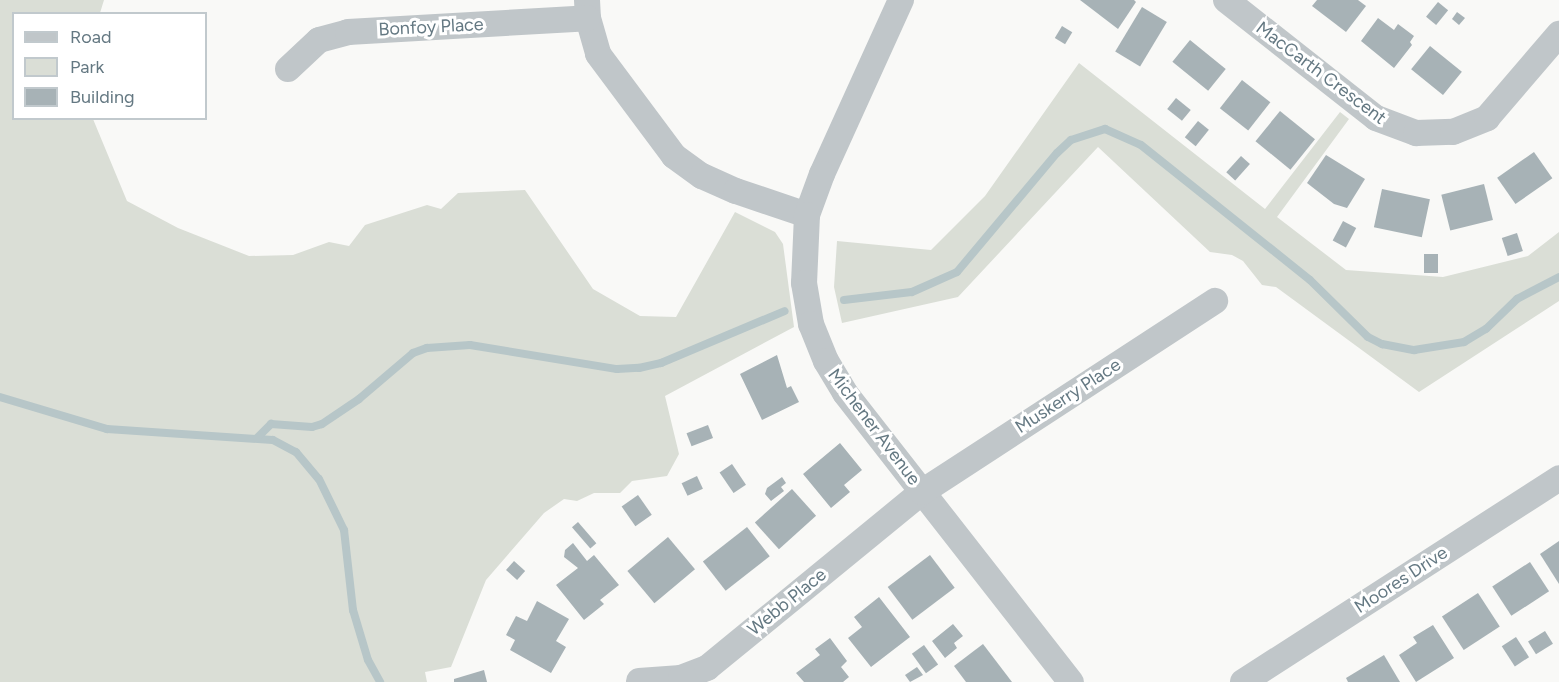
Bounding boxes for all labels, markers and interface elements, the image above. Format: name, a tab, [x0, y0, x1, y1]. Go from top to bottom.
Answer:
legend	[12, 12, 207, 120]
street label: Bonfoy Place	[378, 13, 484, 41]
street label: MacCarth Crescent	[1252, 17, 1390, 129]
text: Road	[70, 26, 111, 48]
text: Park	[70, 56, 104, 78]
text: Building	[70, 86, 135, 108]
street label: Muskerry Place	[1011, 354, 1125, 438]
street label: Michener Avenue	[823, 364, 925, 490]
street label: Moores Drive	[1350, 542, 1452, 618]
street label: Webb Place	[743, 564, 831, 640]

